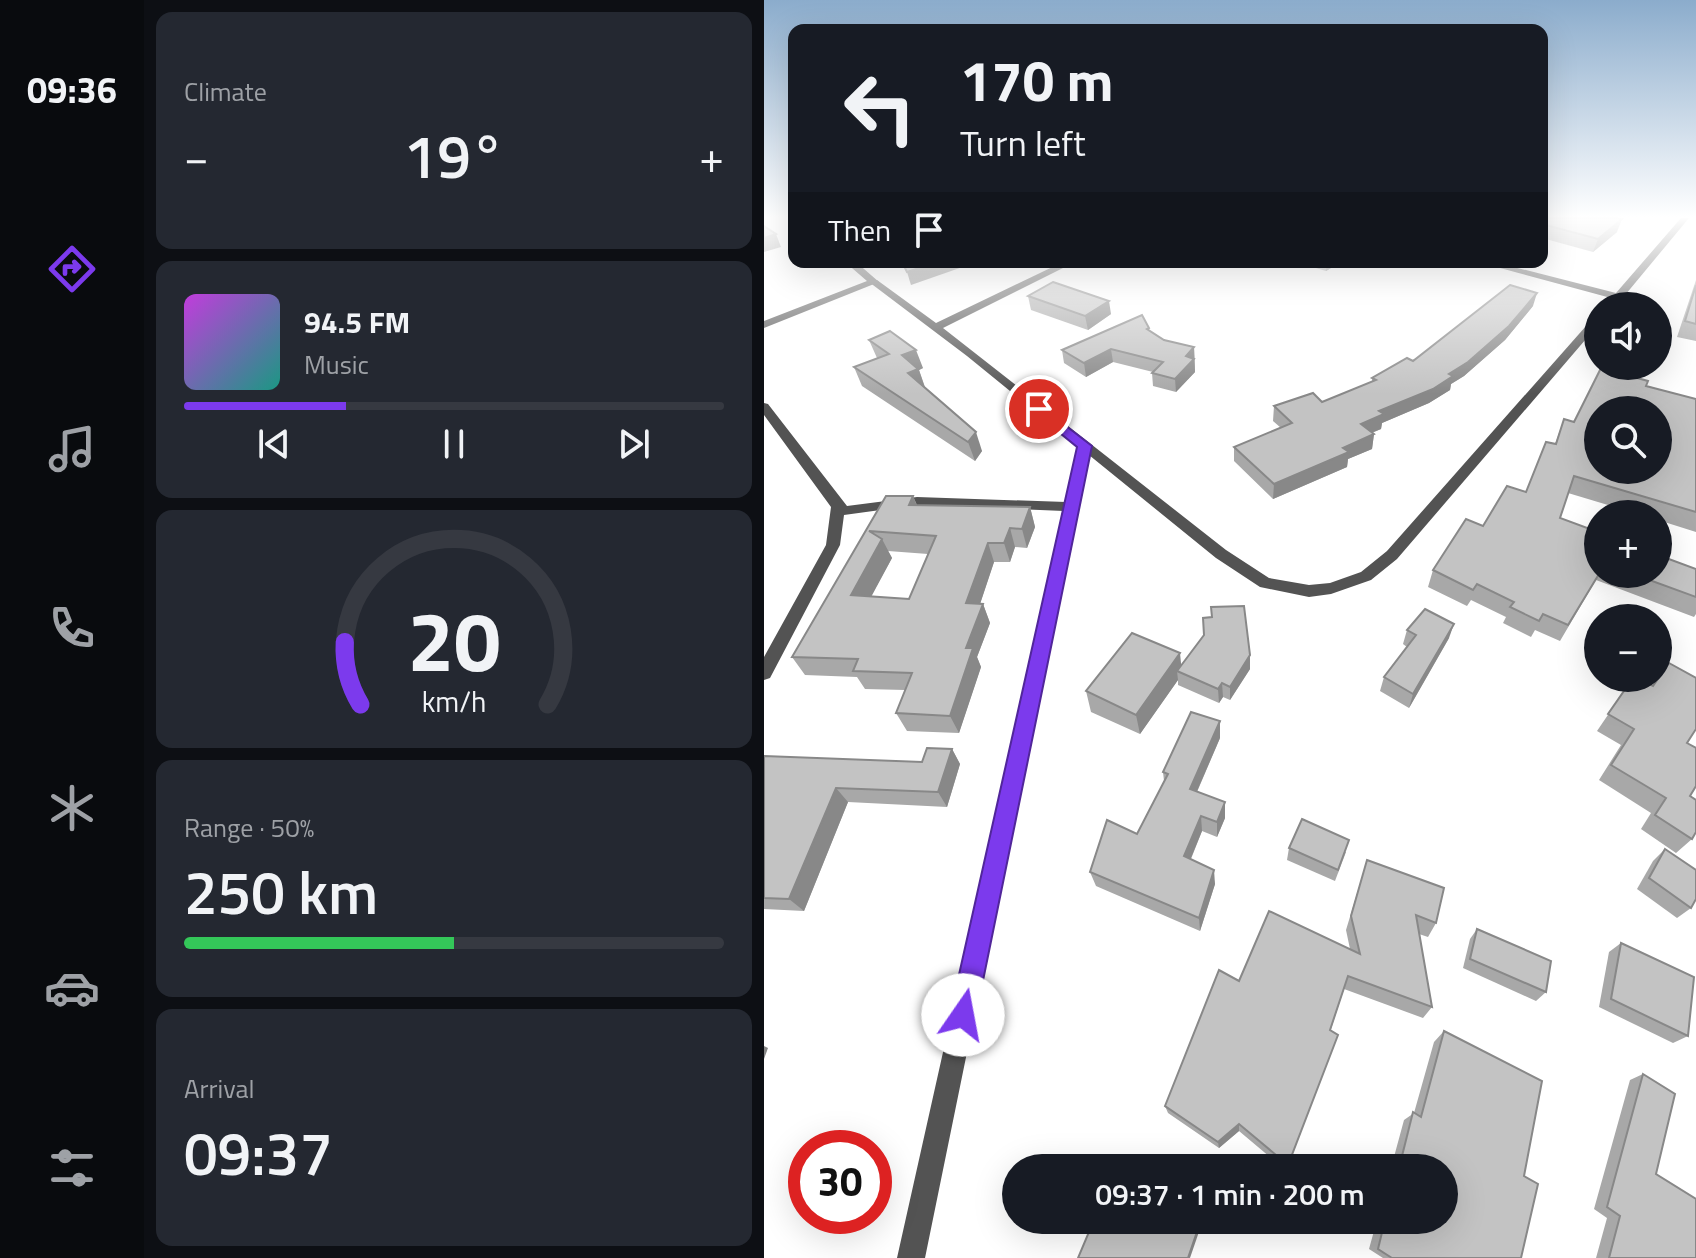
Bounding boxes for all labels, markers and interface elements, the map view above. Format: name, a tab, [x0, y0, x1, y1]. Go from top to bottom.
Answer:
text: 170 m	[960, 38, 1113, 123]
icon: left	[828, 56, 932, 160]
text: 09:36	[27, 62, 117, 117]
text: Climate	[184, 72, 267, 111]
text: 19°	[404, 110, 504, 201]
text: Turn left	[960, 115, 1086, 170]
text: −	[184, 123, 209, 190]
text: +	[699, 123, 724, 190]
text: Then	[828, 207, 891, 253]
icon: arrive	[907, 208, 951, 252]
icon: directions	[44, 241, 100, 297]
map controls	[1584, 292, 1672, 692]
button: sound	[1584, 292, 1672, 380]
text: 94.5 FM	[304, 299, 410, 345]
text: Music	[304, 345, 369, 384]
pin	[1005, 375, 1073, 443]
icon: arrive	[1017, 387, 1061, 431]
button: search	[1584, 396, 1672, 484]
icon: music	[44, 421, 100, 477]
icon: previous	[252, 422, 296, 466]
icon: pause	[432, 422, 476, 466]
icon: next	[612, 422, 656, 466]
button: +	[1584, 500, 1672, 588]
text: 20	[407, 577, 501, 703]
icon: phone	[44, 600, 100, 656]
button: −	[1584, 604, 1672, 692]
text: km/h	[422, 680, 486, 723]
icon: climate	[44, 780, 100, 836]
text: Range · 50%	[184, 808, 314, 847]
text: 250 km	[184, 846, 378, 937]
icon: car	[44, 960, 100, 1016]
position arrow	[921, 973, 1005, 1057]
text: Arrival	[184, 1069, 255, 1108]
text: 09:37	[184, 1107, 333, 1198]
speed limit sign: 30	[788, 1130, 892, 1234]
icon: filters	[44, 1140, 100, 1196]
text: 09:37 · 1 min · 200 m	[1095, 1171, 1365, 1217]

